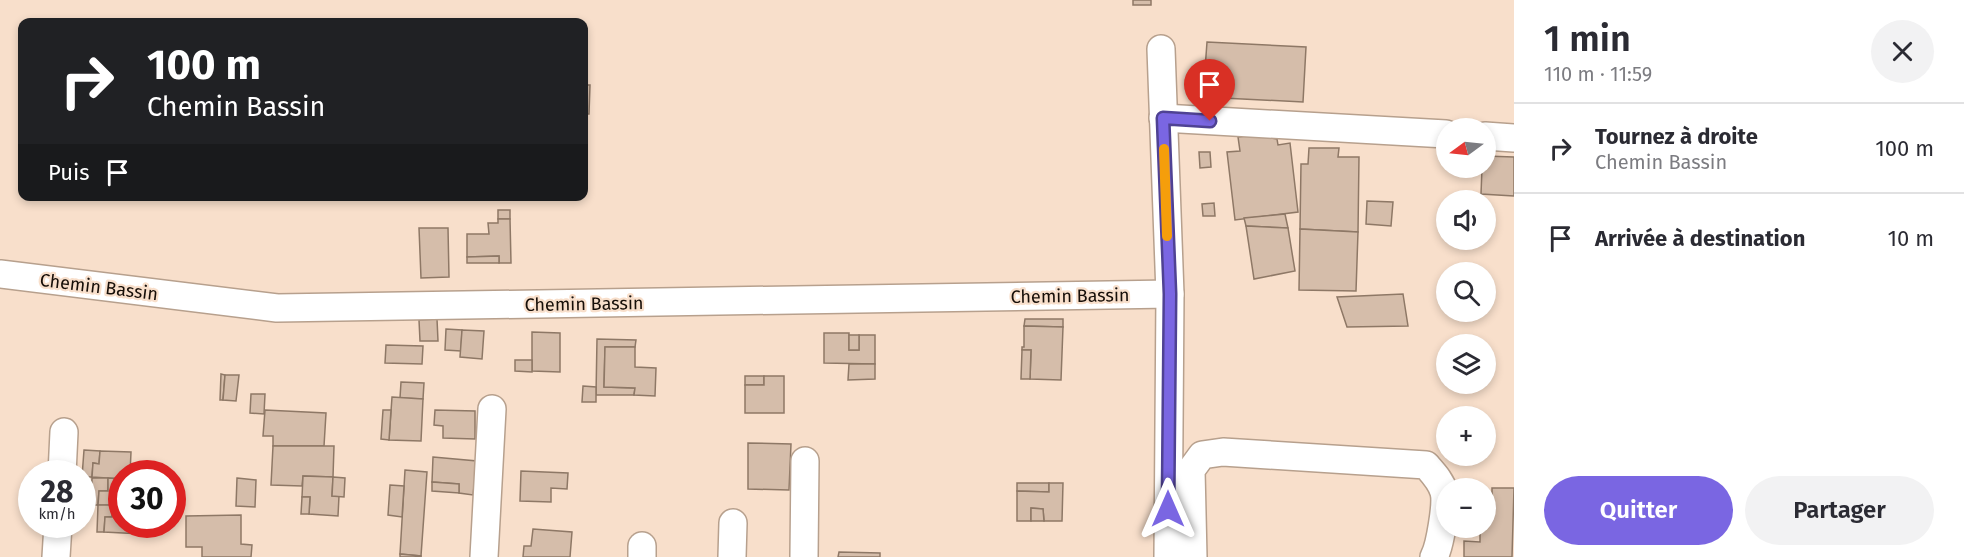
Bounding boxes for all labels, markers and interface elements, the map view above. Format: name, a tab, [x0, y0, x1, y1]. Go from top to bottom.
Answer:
text: 1 min	[1544, 17, 1631, 61]
button: close	[1871, 20, 1934, 83]
text: 100 m	[147, 40, 261, 90]
icon: right	[48, 42, 126, 120]
pin	[1184, 59, 1235, 121]
text: 110 m · 11:59	[1544, 62, 1652, 86]
icon: arrive	[1193, 68, 1226, 101]
text: Chemin Bassin	[147, 91, 325, 123]
north arrow	[1436, 118, 1496, 178]
map controls	[1436, 118, 1496, 538]
text: Tournez à droite	[1595, 123, 1758, 150]
icon: right	[1544, 132, 1577, 165]
text: 100 m	[1875, 135, 1934, 162]
text: Chemin Bassin	[1595, 150, 1727, 174]
icon: arrive	[101, 156, 134, 189]
text: Puis	[48, 159, 89, 186]
button: sound	[1436, 190, 1496, 250]
icon: arrive	[1544, 222, 1577, 255]
text: Arrivée à destination	[1595, 225, 1805, 252]
text: 10 m	[1888, 225, 1934, 252]
button: search	[1436, 262, 1496, 322]
street label: Chemin Bassin	[39, 269, 159, 305]
street label: Chemin Bassin	[1010, 284, 1130, 308]
street label: Chemin Bassin	[524, 292, 644, 316]
button: layers	[1436, 334, 1496, 394]
button: +	[1436, 406, 1496, 466]
speed limit sign: 30	[108, 460, 186, 538]
text: 28	[41, 474, 73, 510]
button: Quitter	[1544, 476, 1733, 545]
button: Partager	[1745, 476, 1934, 545]
position arrow	[1136, 477, 1200, 541]
button: −	[1436, 478, 1496, 538]
text: km/h	[38, 505, 76, 523]

